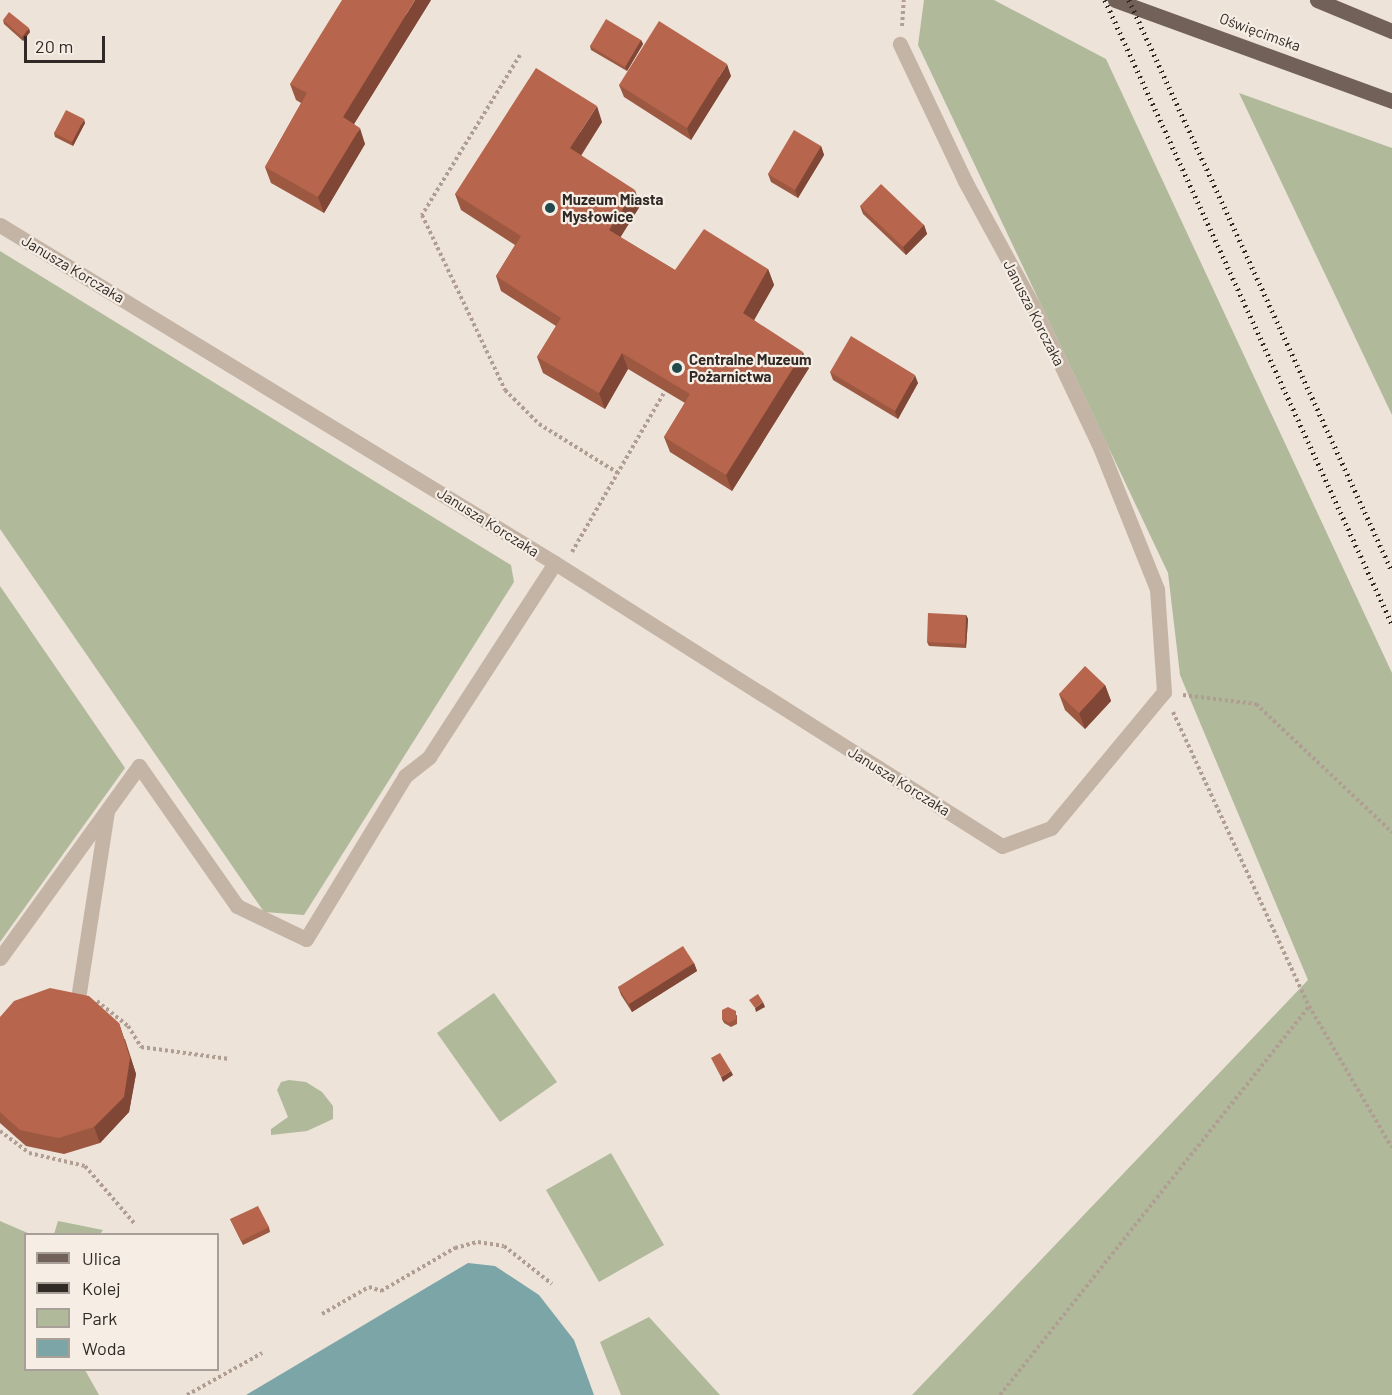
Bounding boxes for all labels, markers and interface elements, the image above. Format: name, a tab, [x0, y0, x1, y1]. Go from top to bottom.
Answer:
street label: Oświęcimska	[1217, 9, 1303, 55]
scale bar	[27, 24, 108, 62]
text: 20 m	[35, 35, 73, 57]
place label: Muzeum Miasta Mysłowice	[562, 190, 663, 225]
marker: Muzeum Miasta Mysłowice	[543, 201, 557, 215]
street label: Janusza Korczaka	[18, 231, 128, 307]
street label: Janusza Korczaka	[999, 257, 1069, 369]
place label: Centralne Muzeum Pożarnictwa	[689, 350, 811, 385]
marker: Centralne Muzeum Pożarnictwa	[670, 361, 684, 375]
street label: Janusza Korczaka	[434, 483, 542, 561]
street label: Janusza Korczaka	[845, 742, 953, 820]
legend	[24, 1233, 219, 1371]
text: Ulica	[82, 1247, 121, 1269]
text: Kolej	[82, 1277, 121, 1299]
text: Park	[82, 1307, 117, 1329]
text: Woda	[82, 1337, 126, 1359]

